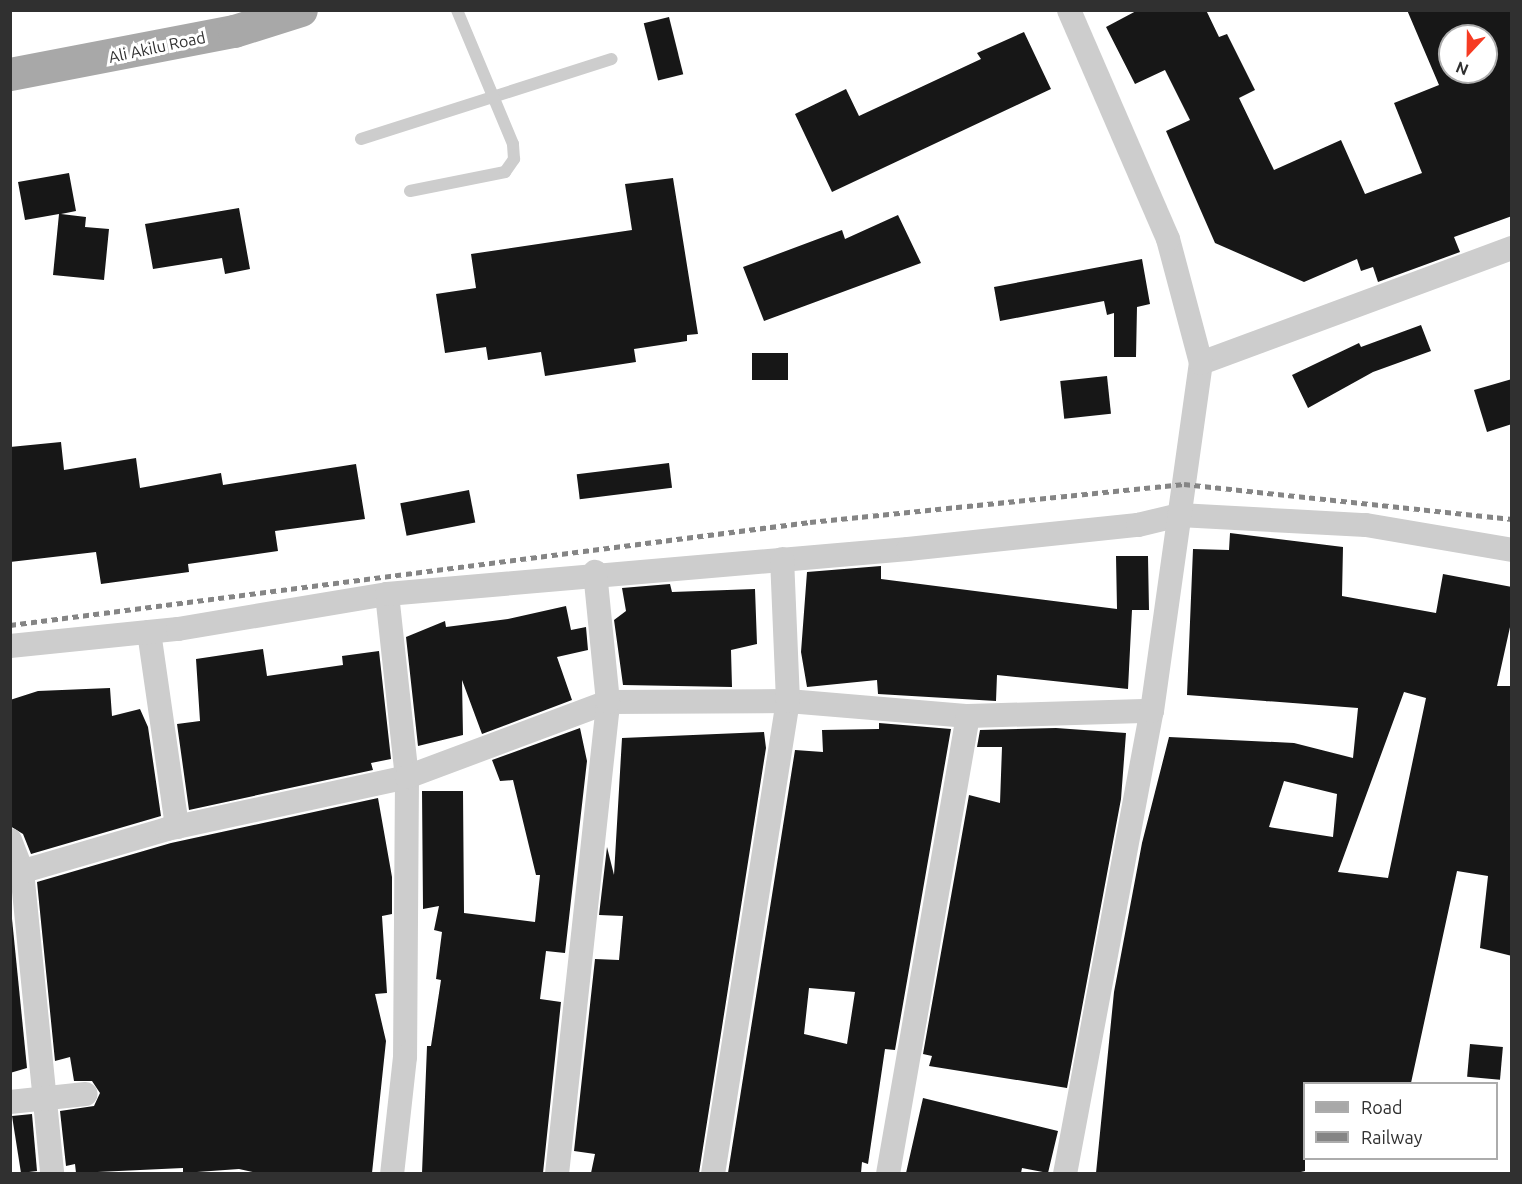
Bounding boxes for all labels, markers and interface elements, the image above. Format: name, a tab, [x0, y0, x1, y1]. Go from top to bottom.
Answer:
north arrow	[1438, 24, 1498, 84]
street label: Ali Akilu Road	[107, 27, 207, 67]
text: N	[1453, 58, 1471, 79]
legend	[1303, 1082, 1498, 1160]
text: Road	[1361, 1097, 1403, 1117]
text: Railway	[1361, 1127, 1422, 1147]

